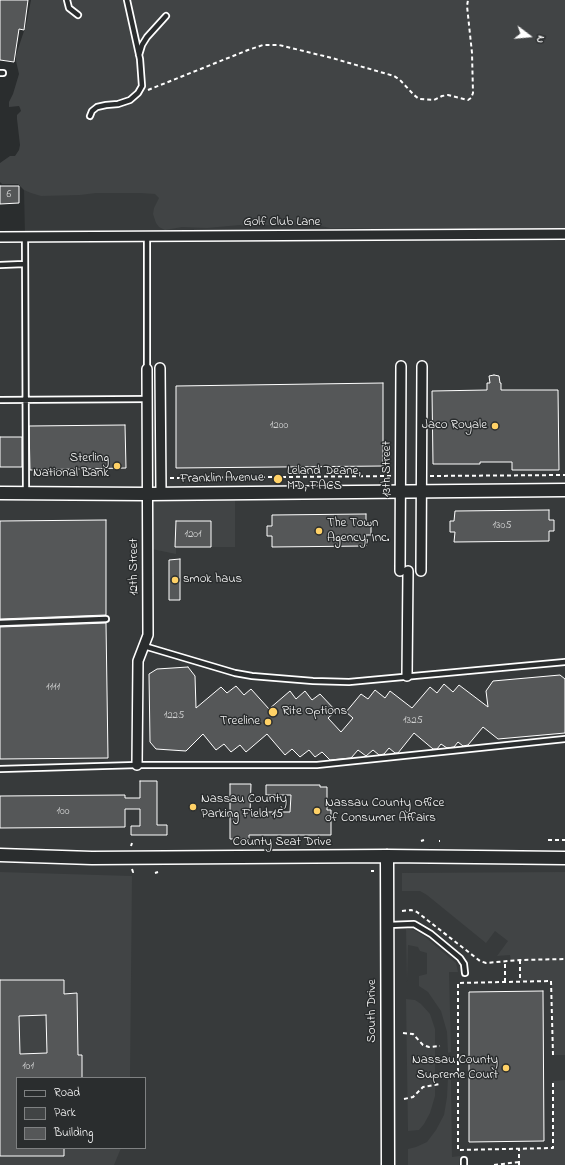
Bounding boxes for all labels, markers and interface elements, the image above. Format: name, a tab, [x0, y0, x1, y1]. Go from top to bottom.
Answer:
north arrow	[509, 16, 549, 56]
text: N	[532, 34, 549, 45]
house number: 6	[7, 188, 11, 202]
street label: Golf Club Lane	[244, 215, 320, 231]
place label: Jaco Royale	[422, 418, 487, 434]
house number: 1200	[270, 419, 288, 433]
marker: Jaco Royale	[490, 421, 500, 431]
street label: 13th Street	[380, 441, 396, 497]
place label: Sterling National Bank	[33, 451, 109, 482]
marker: Sterling National Bank	[112, 461, 122, 471]
place label: Leland Deane, MD, FACS	[287, 464, 361, 495]
street label: Franklin Avenue	[180, 470, 264, 488]
marker: Leland Deane, MD, FACS	[272, 473, 284, 485]
place label: The Town Agency, Inc.	[327, 516, 389, 547]
house number: 1305	[492, 519, 512, 533]
marker: The Town Agency, Inc.	[314, 526, 324, 536]
house number: 1201	[184, 528, 202, 542]
street label: 12th Street	[127, 538, 143, 596]
place label: smok haus	[183, 572, 242, 588]
marker: smok haus	[170, 575, 180, 585]
house number: 1111	[46, 681, 60, 695]
place label: Rite Options	[282, 704, 347, 720]
marker: Rite Options	[267, 706, 279, 718]
house number: 1225	[164, 709, 184, 723]
place label: Treeline	[220, 714, 260, 730]
house number: 1325	[403, 714, 423, 728]
marker: Treeline	[263, 717, 273, 727]
place label: Nassau County Parking Field 15	[201, 792, 287, 823]
place label: Nassau County Office of Consumer Affairs	[325, 796, 444, 827]
marker: Nassau County Parking Field 15	[188, 802, 198, 812]
house number: 100	[56, 805, 70, 819]
marker: Nassau County Office of Consumer Affairs	[312, 806, 322, 816]
street label: County Seat Drive	[233, 835, 331, 851]
street label: South Drive	[365, 979, 381, 1043]
place label: Nassau County Supreme Court	[412, 1053, 498, 1084]
house number: 101	[22, 1060, 34, 1074]
marker: Nassau County Supreme Court	[501, 1063, 511, 1073]
legend	[16, 1077, 146, 1149]
text: Road	[54, 1084, 80, 1102]
text: Park	[54, 1104, 76, 1122]
text: Building	[54, 1124, 93, 1142]

